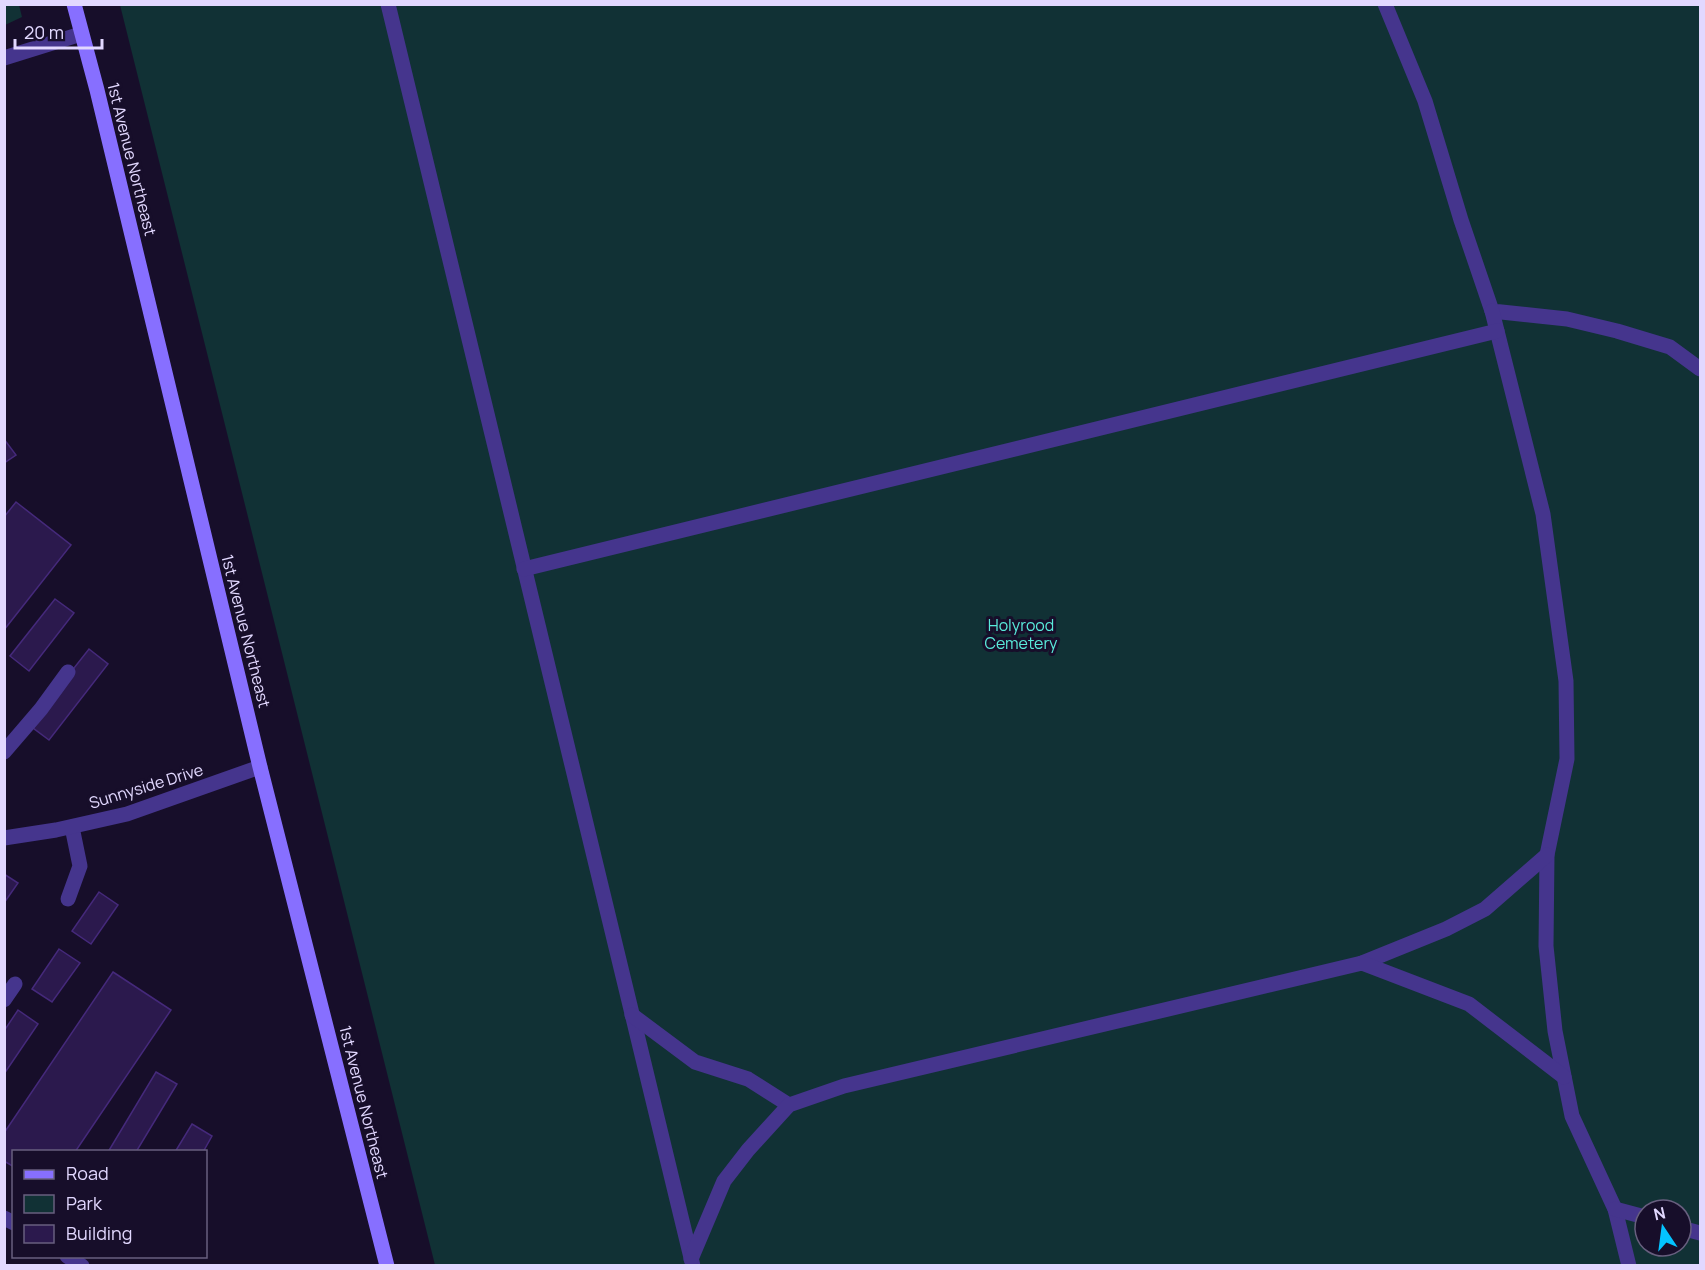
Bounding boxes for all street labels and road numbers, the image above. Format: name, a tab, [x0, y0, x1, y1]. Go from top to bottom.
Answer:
street label: 1st Avenue Northeast	[102, 80, 162, 238]
street label: 1st Avenue Northeast	[216, 552, 276, 710]
street label: Sunnyside Drive	[86, 758, 206, 814]
street label: 1st Avenue Northeast	[334, 1023, 394, 1181]

